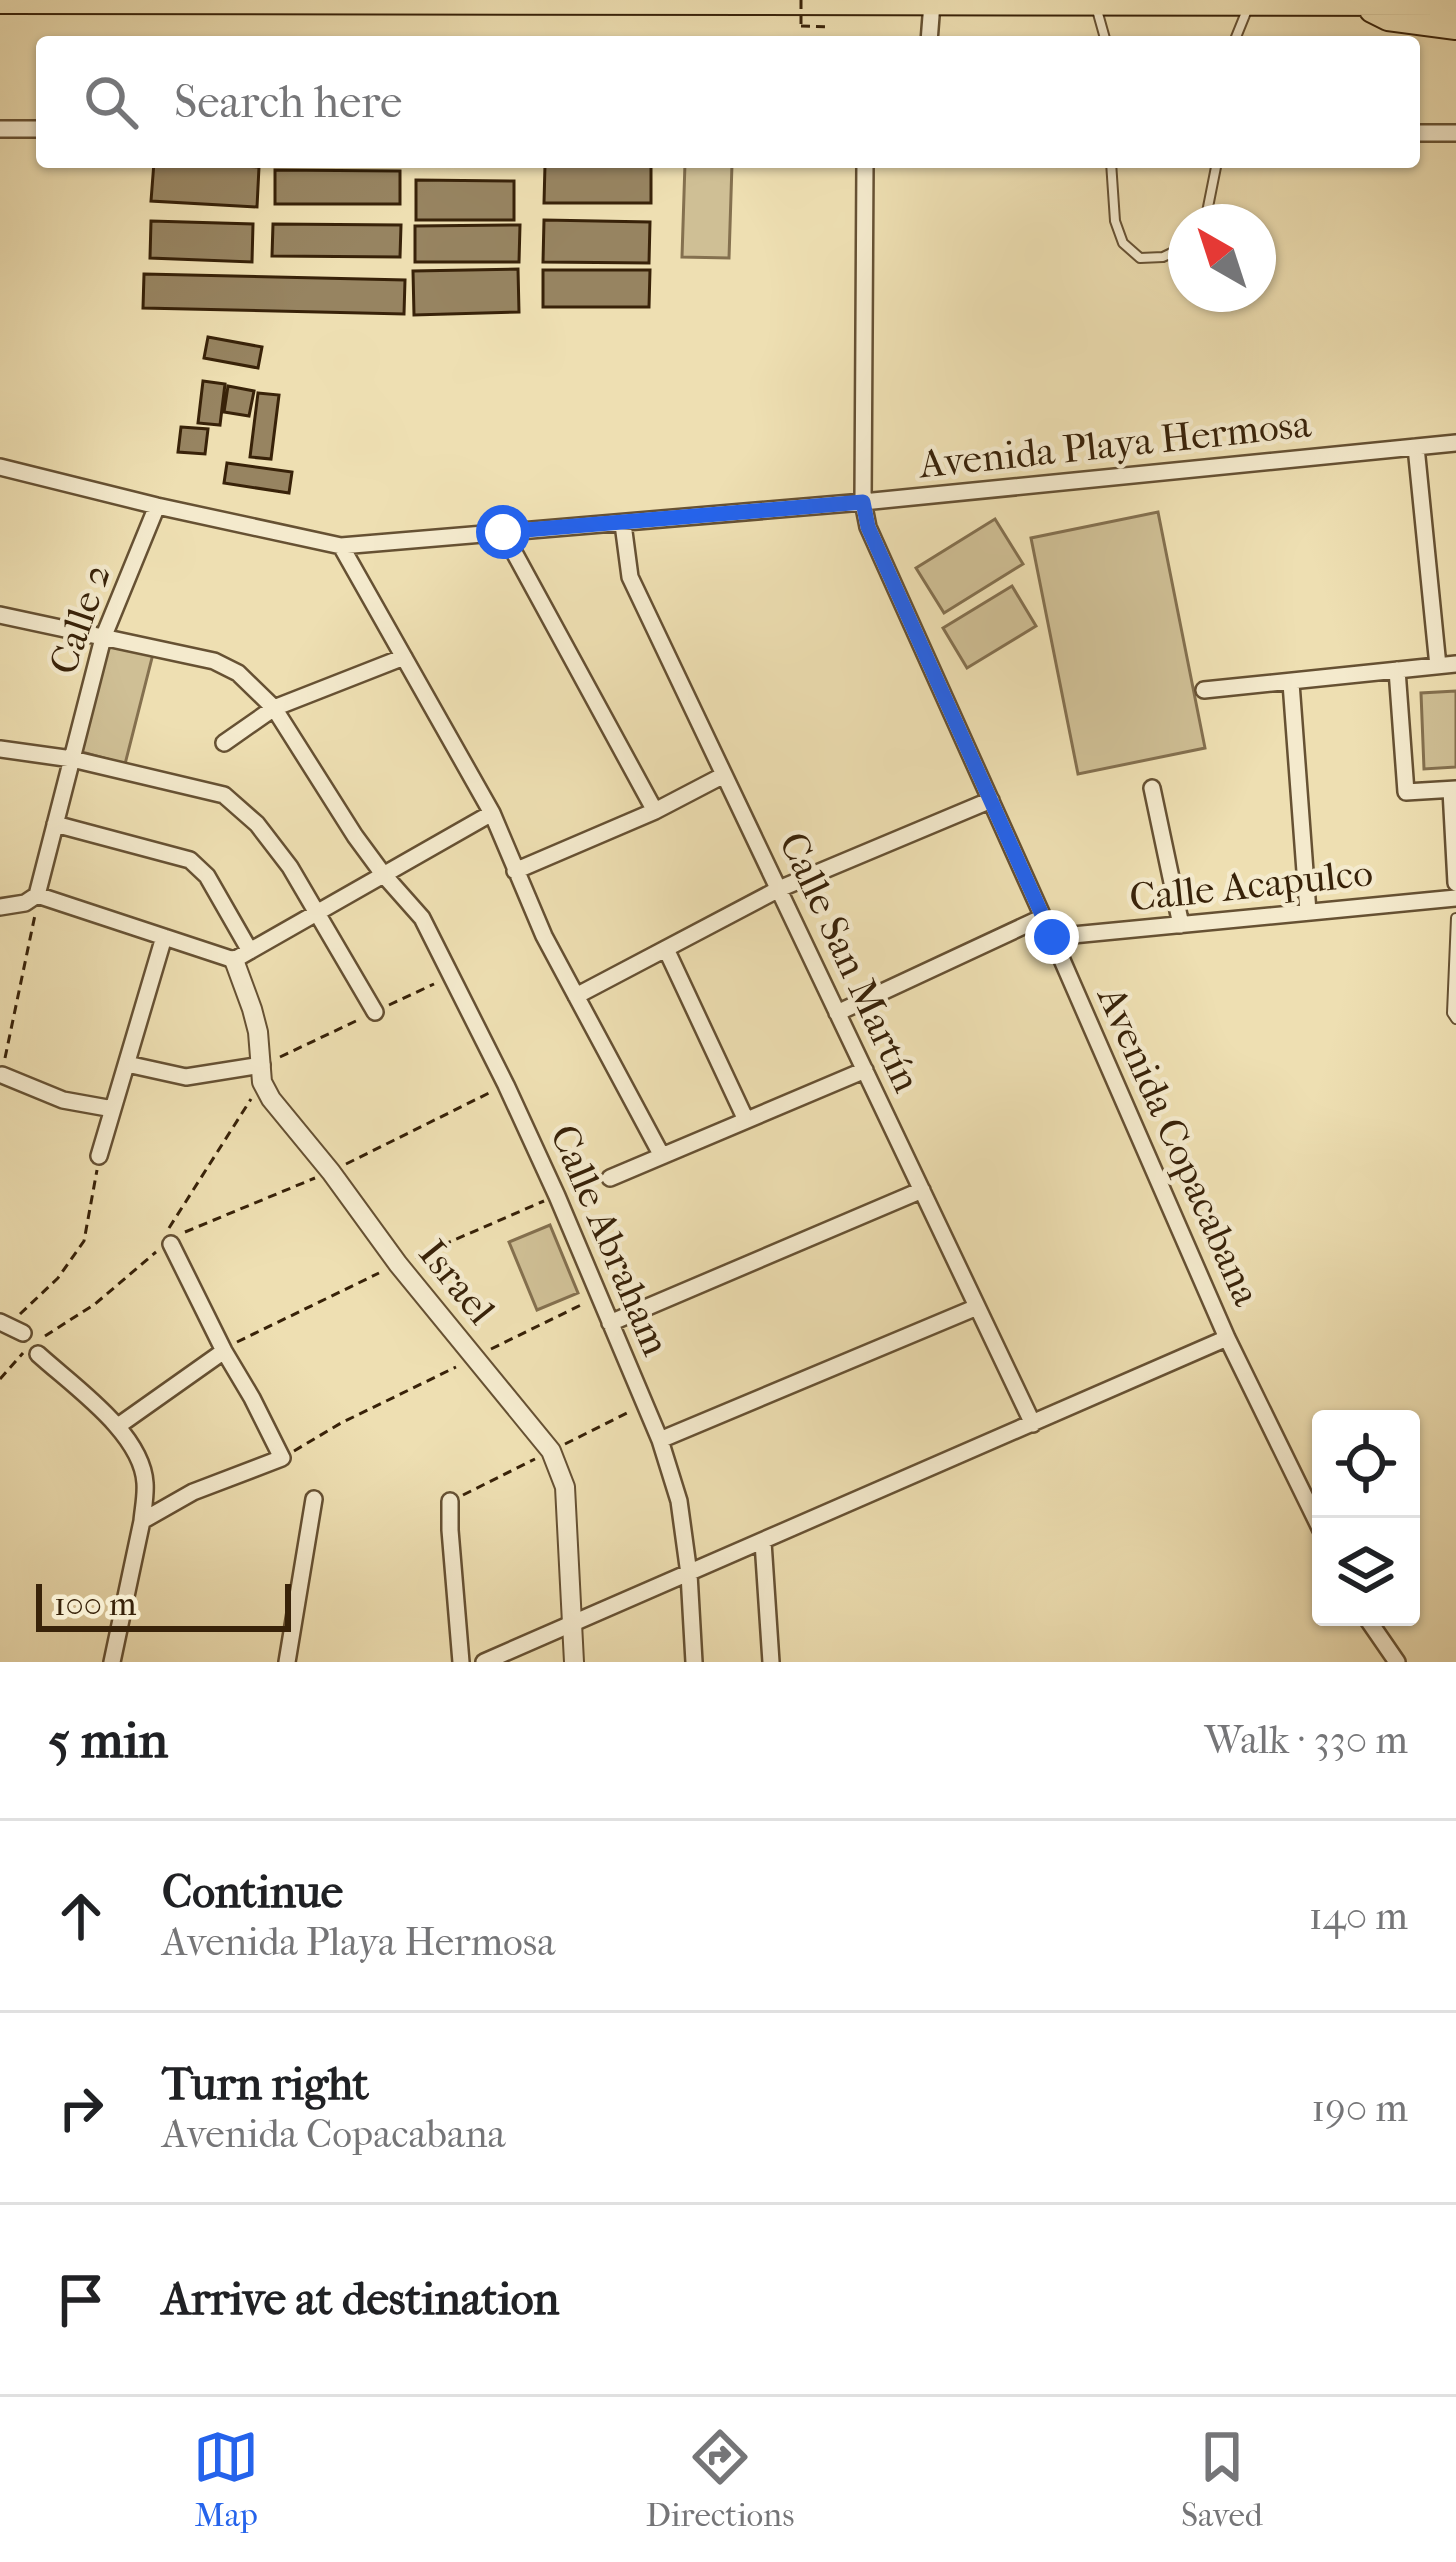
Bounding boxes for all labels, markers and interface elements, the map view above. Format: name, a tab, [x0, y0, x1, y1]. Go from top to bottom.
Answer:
search box	[36, 36, 1420, 168]
icon: search	[78, 69, 144, 135]
text: Search here	[174, 76, 402, 129]
north arrow	[1168, 204, 1276, 312]
street label: Avenida Playa Hermosa	[915, 400, 1314, 488]
route start	[476, 505, 530, 559]
street label: Calle 2	[40, 558, 120, 680]
street label: Calle San Martín	[770, 825, 930, 1099]
street label: Calle Acapulco	[1127, 849, 1375, 921]
route end	[1025, 910, 1079, 964]
street label: Avenida Copacabana	[1087, 978, 1270, 1313]
street label: Calle Abraham	[541, 1118, 679, 1363]
street label: Israel	[409, 1231, 505, 1333]
map controls	[1312, 1410, 1420, 1626]
button: locate	[1312, 1410, 1420, 1518]
button: layers	[1312, 1518, 1420, 1626]
scale bar	[36, 1578, 291, 1631]
text: 100 m	[54, 1585, 137, 1624]
text: 5 min	[48, 1710, 168, 1770]
text: Walk · 330 m	[1205, 1717, 1408, 1763]
text: Continue	[162, 1866, 343, 1919]
icon: ahead	[48, 1883, 114, 1949]
text: 140 m	[1309, 1893, 1408, 1939]
text: Avenida Playa Hermosa	[162, 1919, 555, 1965]
text: Turn right	[162, 2058, 369, 2111]
icon: right	[48, 2075, 114, 2141]
text: 190 m	[1311, 2085, 1408, 2131]
text: Avenida Copacabana	[162, 2111, 506, 2157]
icon: arrive	[48, 2267, 114, 2333]
text: Arrive at destination	[162, 2273, 559, 2326]
tab: Map	[193, 2424, 259, 2535]
tab: Directions	[646, 2424, 794, 2535]
tab: Saved	[1181, 2424, 1263, 2535]

